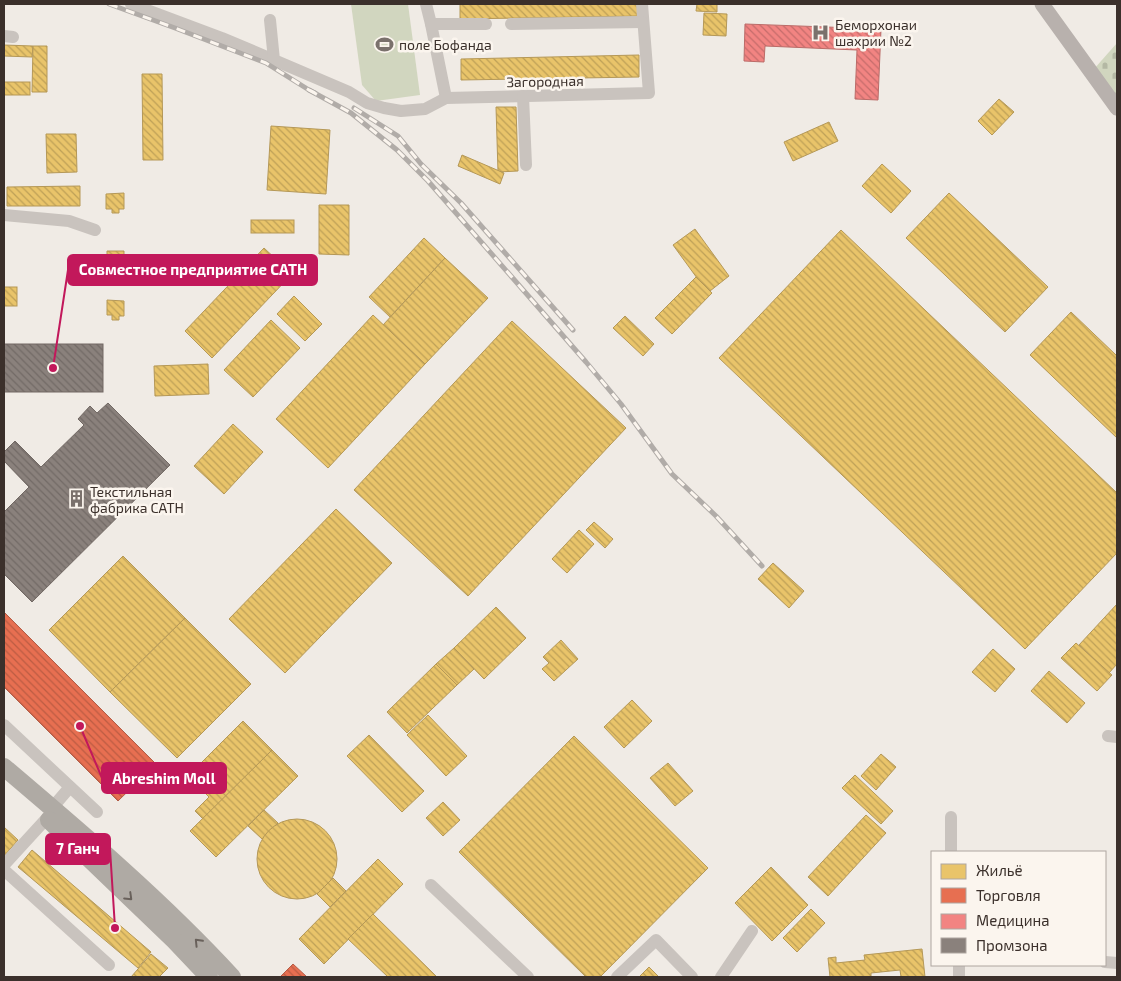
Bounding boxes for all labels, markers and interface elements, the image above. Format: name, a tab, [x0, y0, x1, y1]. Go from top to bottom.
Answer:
place label: Беморхонаи шахрии №2	[835, 16, 917, 49]
hospital icon: Беморхонаи шахрии №2	[811, 22, 831, 42]
sports icon: поле Бофанда	[375, 34, 395, 54]
place label: поле Бофанда	[399, 36, 492, 53]
street label: Загородная	[506, 72, 584, 90]
callout: Совместное предприятие CATH	[68, 255, 317, 285]
text: Совместное предприятие CATH	[79, 260, 307, 278]
place label: Текстильная фабрика САТН	[90, 483, 184, 516]
building icon: Текстильная фабрика САТН	[66, 489, 86, 509]
callout: Abreshim Moll	[102, 763, 226, 793]
text: Abreshim Moll	[112, 769, 216, 787]
callout: 7 Ганч	[46, 834, 110, 864]
text: 7 Ганч	[56, 839, 100, 857]
legend	[931, 851, 1106, 966]
text: Жильё	[976, 861, 1023, 879]
text: Торговля	[976, 886, 1041, 904]
one-way arrow	[124, 891, 133, 900]
text: Медицина	[976, 911, 1049, 929]
text: Промзона	[976, 936, 1048, 954]
one-way arrow	[195, 939, 204, 948]

